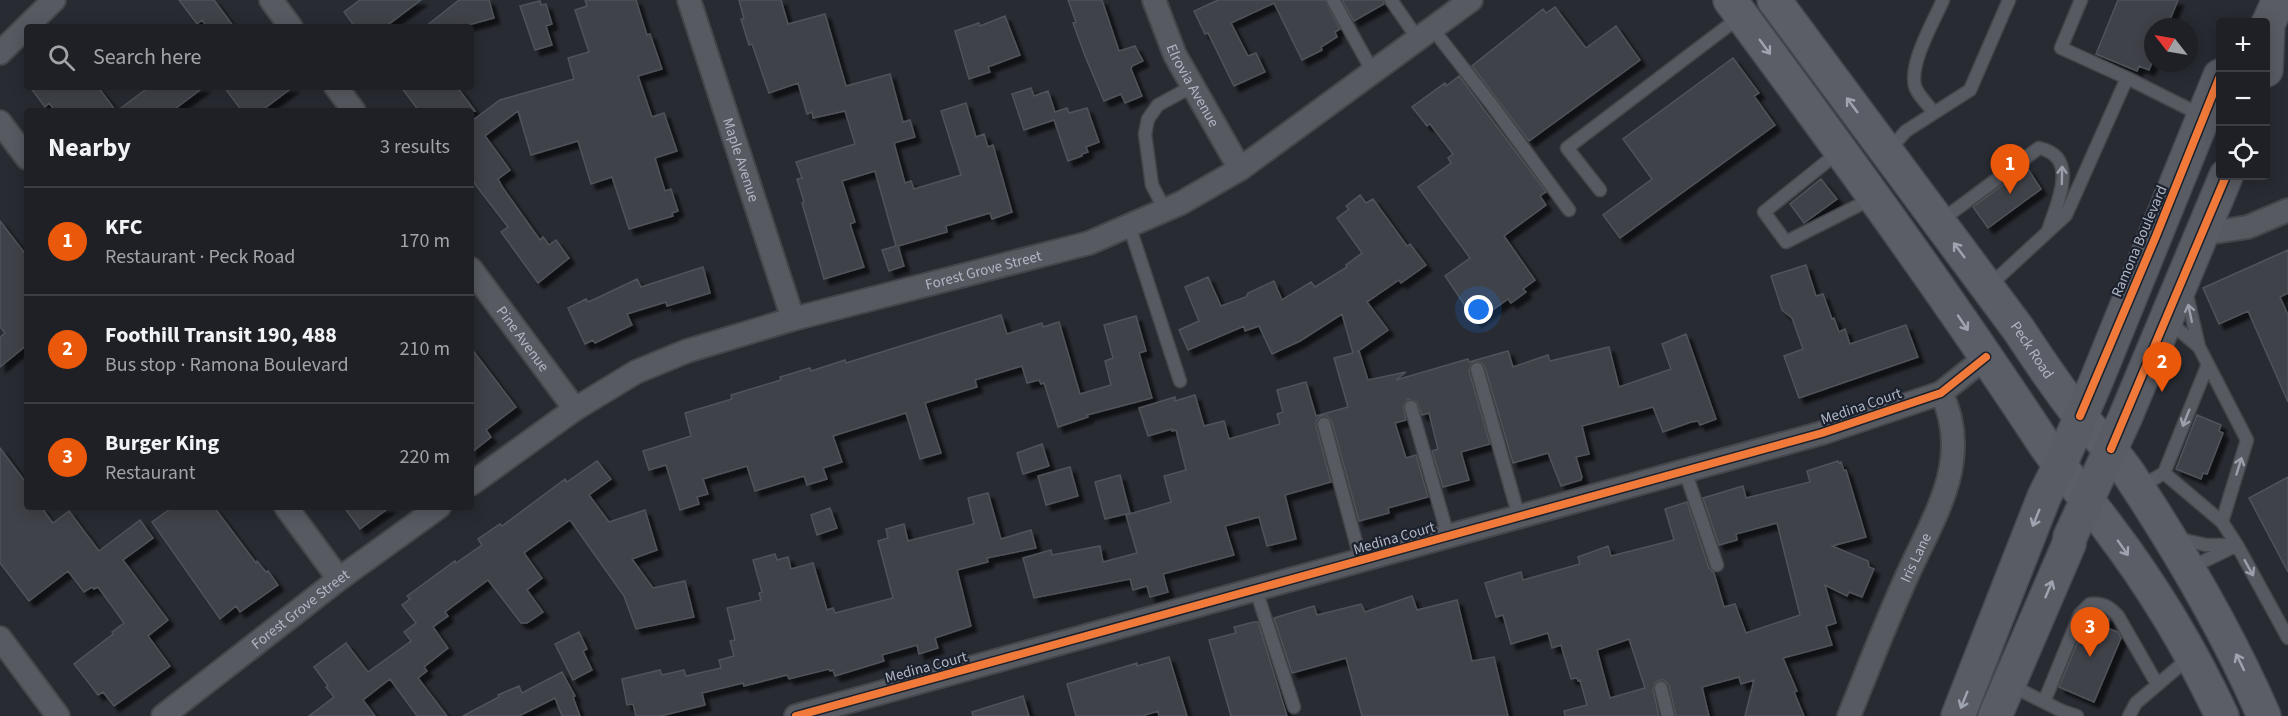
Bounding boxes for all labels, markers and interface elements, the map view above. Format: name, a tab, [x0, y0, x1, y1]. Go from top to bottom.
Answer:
north arrow	[2144, 18, 2198, 72]
map controls	[2216, 18, 2270, 180]
button: +	[2216, 18, 2270, 72]
search box	[24, 24, 474, 90]
one-way arrow	[1759, 39, 1771, 55]
icon: search	[45, 41, 78, 74]
text: Search here	[93, 41, 201, 73]
street label: Elrovia Avenue	[1161, 41, 1224, 131]
button: −	[2216, 72, 2270, 126]
one-way arrow	[1846, 97, 1859, 113]
street label: Maple Avenue	[717, 115, 764, 205]
button: locate	[2216, 126, 2270, 180]
text: Nearby	[48, 129, 131, 166]
text: 3 results	[380, 133, 450, 161]
pin: 1	[1990, 144, 2030, 194]
one-way arrow	[2056, 166, 2068, 186]
street label: Ramona Boulevard	[2106, 182, 2172, 300]
text: KFC	[105, 211, 143, 243]
text: 1	[62, 227, 73, 255]
text: 170 m	[400, 227, 450, 255]
one-way arrow	[1953, 242, 1966, 258]
text: Restaurant · Peck Road	[105, 243, 295, 271]
street label: Forest Grove Street	[923, 246, 1044, 296]
your location	[1464, 295, 1493, 324]
street label: Pine Avenue	[491, 302, 554, 376]
one-way arrow	[2184, 304, 2195, 323]
one-way arrow	[1957, 314, 1969, 330]
street label: Peck Road	[2005, 317, 2059, 383]
text: Foothill Transit 190, 488	[105, 319, 337, 351]
text: 2	[62, 335, 73, 363]
text: 210 m	[400, 335, 450, 363]
pin: 2	[2142, 342, 2182, 392]
text: Bus stop · Ramona Boulevard	[105, 351, 349, 379]
street label: Medina Court	[1818, 383, 1904, 430]
one-way arrow	[2180, 408, 2191, 427]
text: Burger King	[105, 427, 219, 459]
text: 3	[62, 443, 73, 471]
text: 220 m	[400, 443, 450, 471]
one-way arrow	[2234, 457, 2245, 476]
text: Restaurant	[105, 459, 196, 487]
one-way arrow	[2030, 508, 2041, 527]
street label: Medina Court	[1351, 517, 1438, 560]
street label: Iris Lane	[1895, 529, 1937, 586]
one-way arrow	[2117, 539, 2129, 556]
one-way arrow	[2244, 559, 2256, 576]
street label: Forest Grove Street	[247, 565, 354, 654]
one-way arrow	[2044, 581, 2055, 599]
pin: 3	[2070, 608, 2110, 657]
street label: Medina Court	[883, 646, 970, 689]
one-way arrow	[2234, 654, 2245, 672]
one-way arrow	[1958, 690, 1969, 708]

